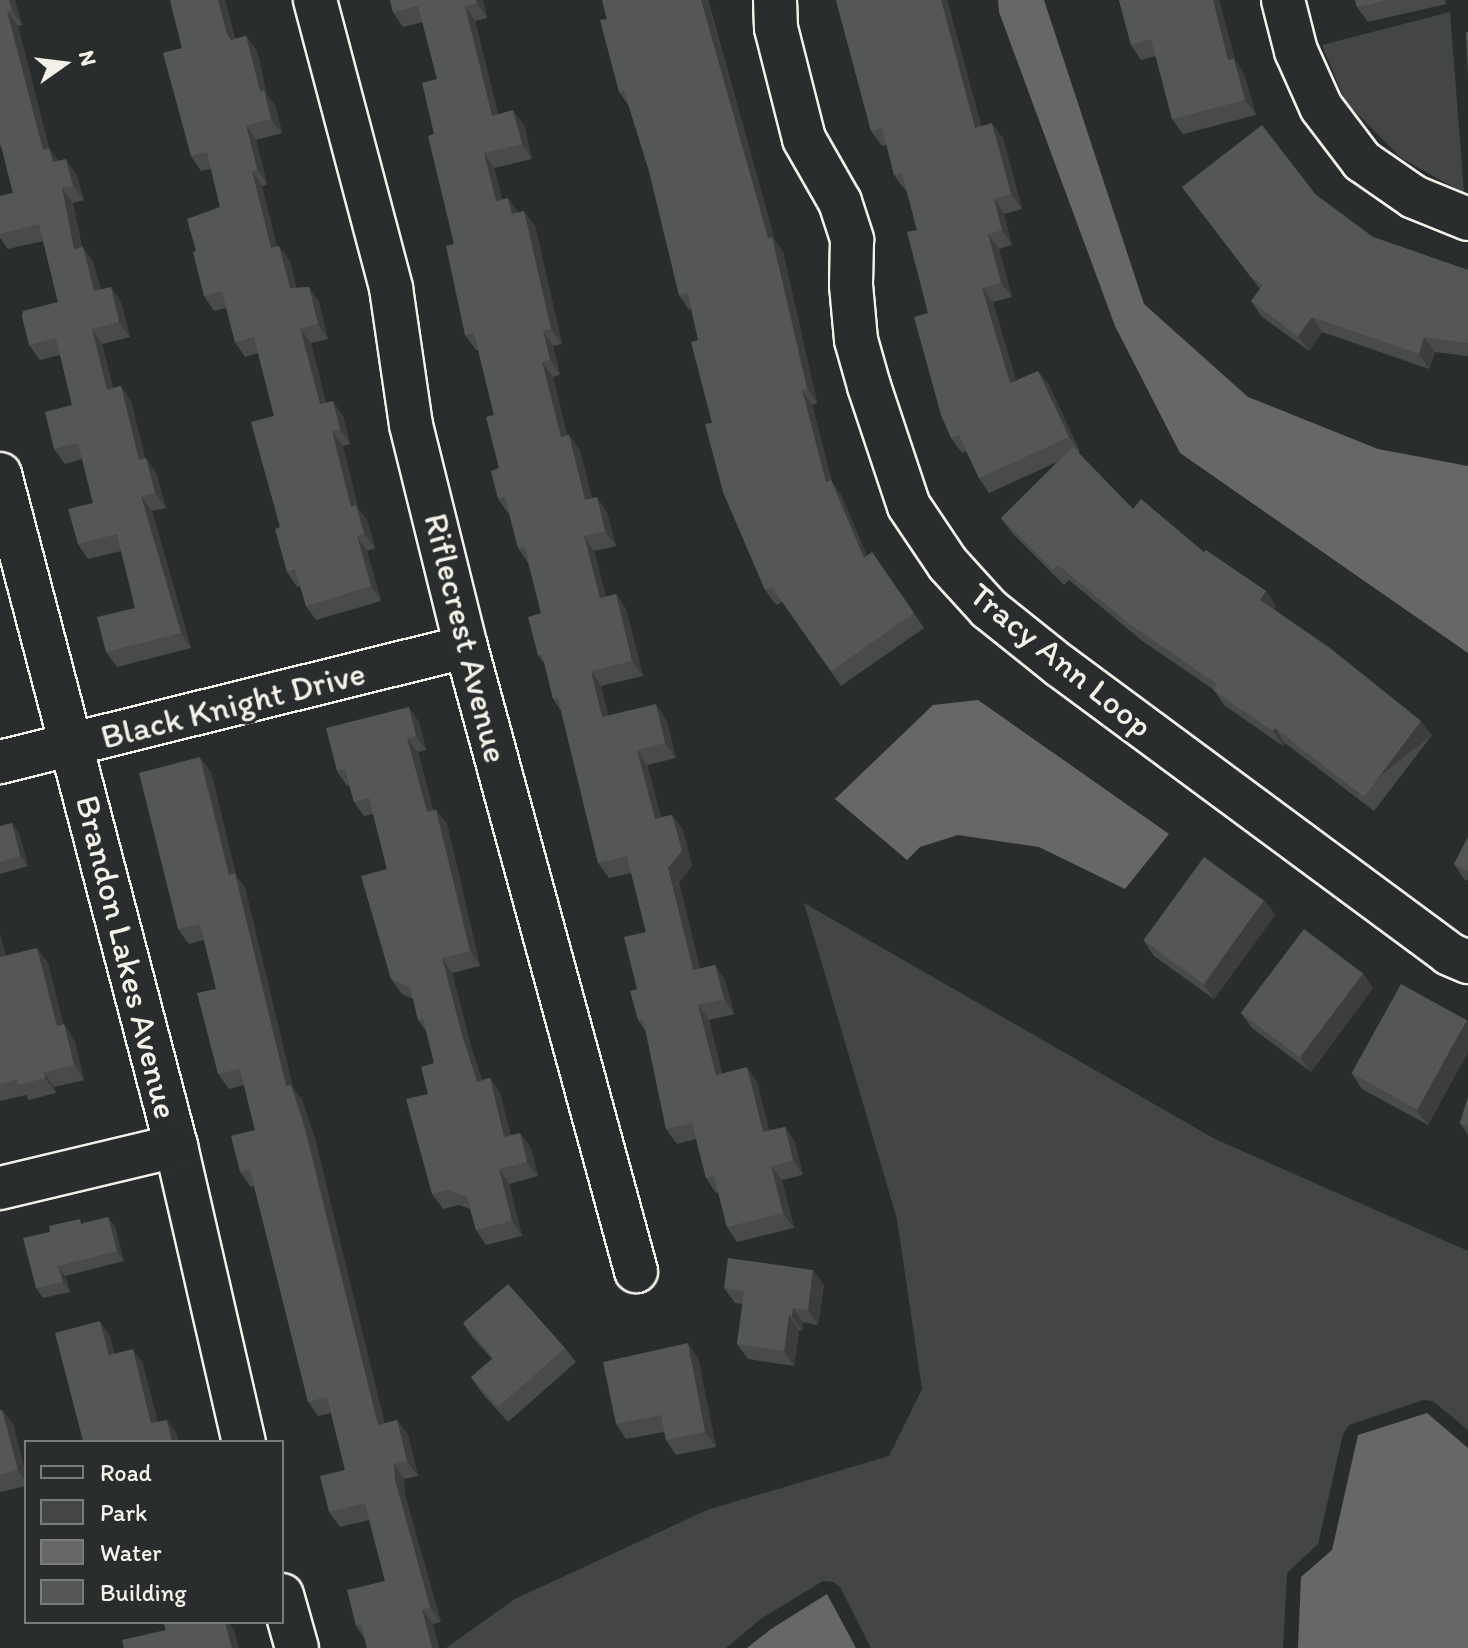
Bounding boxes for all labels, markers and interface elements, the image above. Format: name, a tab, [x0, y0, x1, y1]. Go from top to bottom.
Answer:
north arrow	[24, 24, 104, 104]
text: N	[73, 48, 103, 69]
street label: Riflecrest Avenue	[415, 509, 517, 767]
street label: Tracy Ann Loop	[961, 574, 1161, 746]
street label: Black Knight Drive	[96, 652, 370, 758]
street label: Brandon Lakes Avenue	[67, 791, 187, 1123]
legend	[24, 1440, 284, 1624]
text: Road	[100, 1458, 152, 1487]
text: Park	[100, 1498, 147, 1527]
text: Water	[100, 1538, 162, 1567]
text: Building	[100, 1578, 187, 1607]

